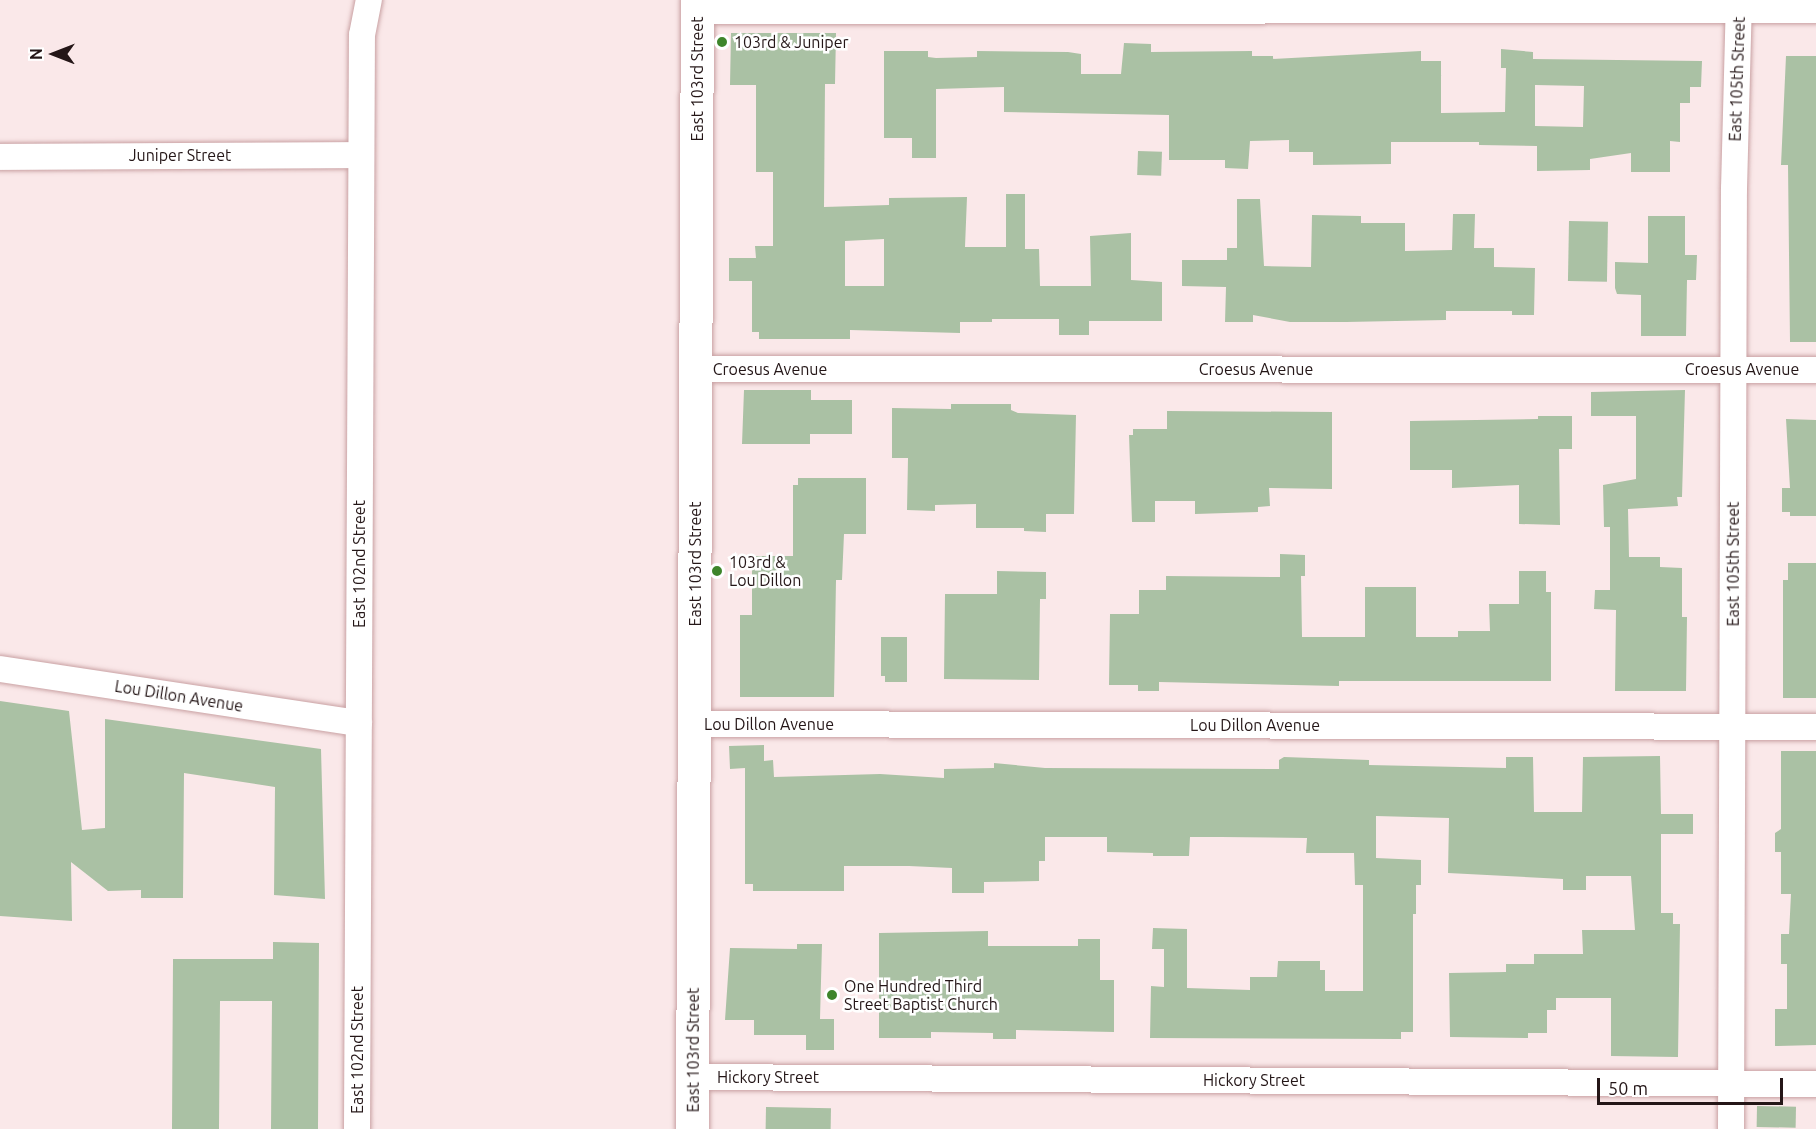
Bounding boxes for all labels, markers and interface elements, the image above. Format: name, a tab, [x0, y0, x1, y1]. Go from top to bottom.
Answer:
street label: East 105th Street	[1725, 16, 1749, 142]
street label: East 103rd Street	[687, 17, 707, 141]
north arrow	[24, 24, 84, 84]
place label: 103rd & Juniper	[734, 32, 849, 52]
marker: 103rd & Juniper	[715, 35, 729, 49]
text: N	[27, 48, 45, 60]
street label: Juniper Street	[129, 145, 231, 165]
street label: Croesus Avenue	[713, 359, 827, 379]
street label: Croesus Avenue	[1199, 359, 1313, 379]
street label: Croesus Avenue	[1685, 359, 1799, 379]
street label: East 102nd Street	[349, 500, 369, 628]
street label: East 103rd Street	[685, 502, 705, 626]
street label: East 105th Street	[1723, 502, 1743, 626]
place label: 103rd & Lou Dillon	[729, 552, 801, 590]
marker: 103rd & Lou Dillon	[710, 564, 724, 578]
street label: Lou Dillon Avenue	[113, 676, 245, 716]
street label: Lou Dillon Avenue	[704, 714, 834, 734]
street label: Lou Dillon Avenue	[1190, 715, 1320, 735]
place label: One Hundred Third Street Baptist Church	[844, 976, 998, 1014]
street label: East 102nd Street	[347, 986, 367, 1114]
street label: East 103rd Street	[683, 988, 703, 1112]
marker: One Hundred Third Street Baptist Church	[825, 988, 839, 1002]
scale bar	[1600, 1066, 1786, 1104]
street label: Hickory Street	[717, 1067, 819, 1087]
street label: Hickory Street	[1203, 1070, 1305, 1090]
text: 50 m	[1608, 1078, 1648, 1098]

